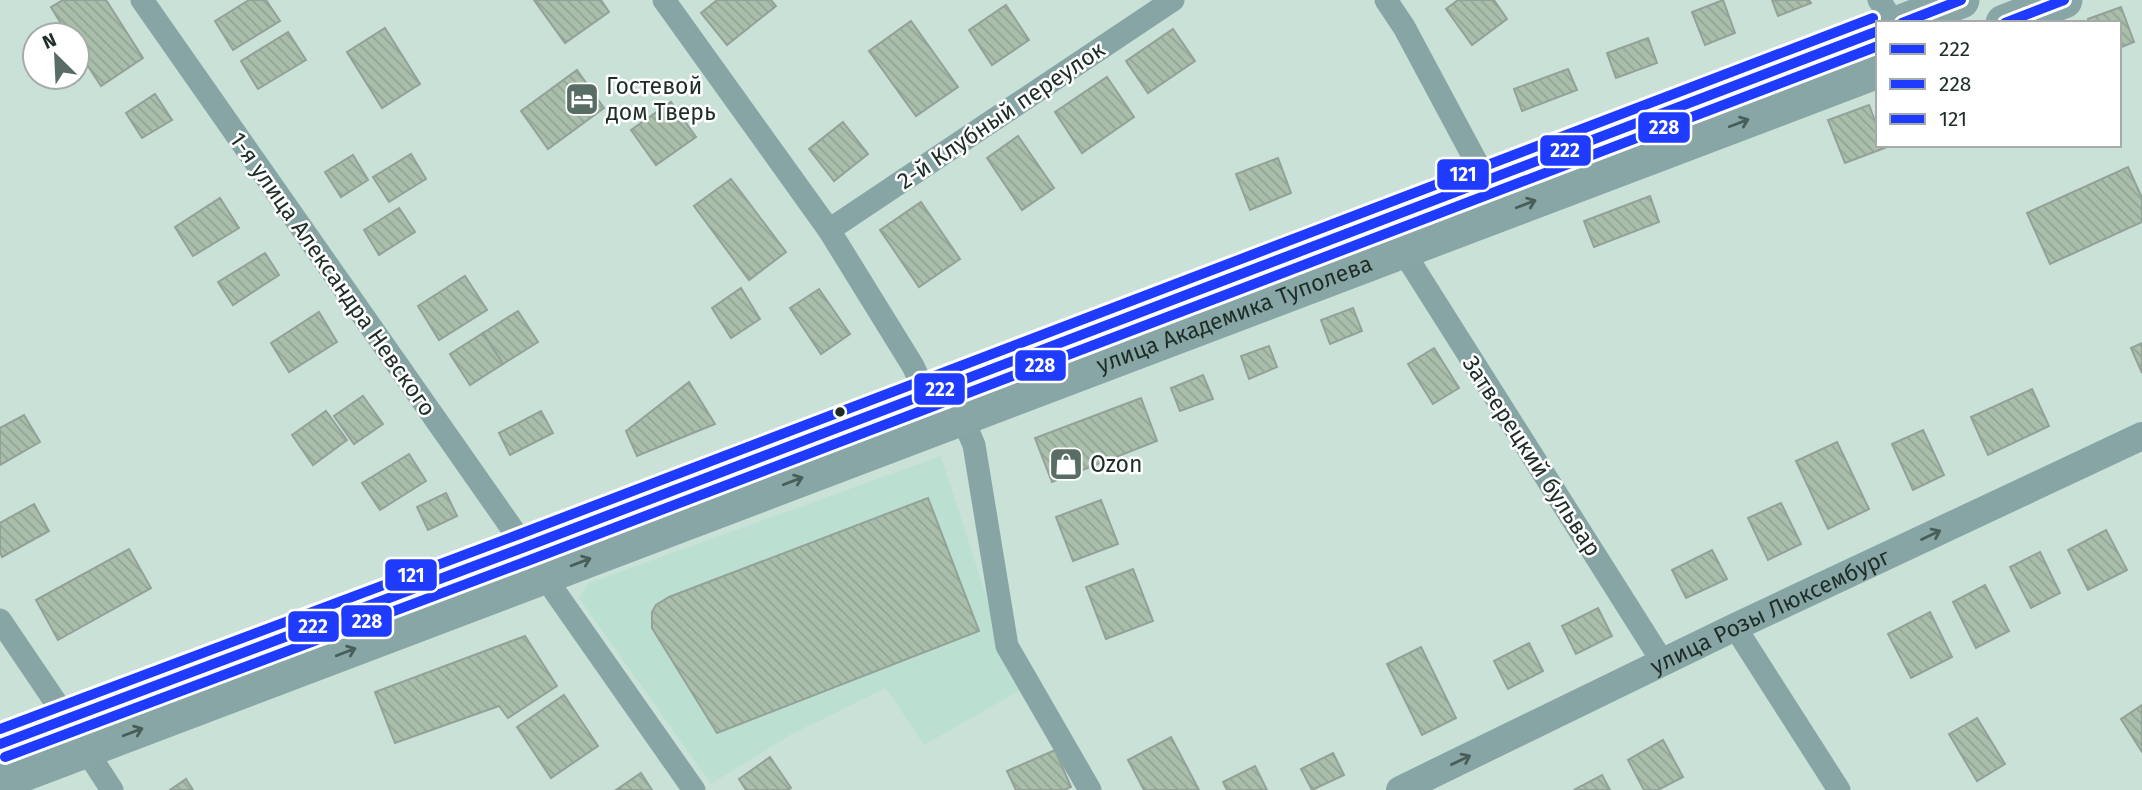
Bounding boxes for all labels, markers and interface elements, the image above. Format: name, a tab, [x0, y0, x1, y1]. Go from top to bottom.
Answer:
north arrow	[21, 21, 91, 91]
legend	[1876, 21, 2121, 147]
text: N	[39, 28, 60, 54]
street label: 2-й Клубный переулок	[892, 35, 1110, 195]
text: 222	[1939, 36, 1970, 62]
text: 228	[1939, 71, 1971, 97]
place label: Гостевой дом Тверь	[606, 72, 716, 126]
hotel icon: Гостевой дом Тверь	[563, 80, 601, 118]
text: 121	[1939, 106, 1967, 132]
line badge: 228	[1637, 111, 1691, 144]
text: 228	[1649, 116, 1679, 139]
one-way arrow	[1727, 116, 1749, 128]
street label: 1-я улица Александра Невского	[224, 127, 442, 421]
line badge: 222	[1539, 134, 1592, 167]
text: 222	[1550, 139, 1580, 162]
line badge: 121	[1436, 158, 1490, 191]
text: 121	[1449, 163, 1477, 186]
one-way arrow	[1515, 196, 1536, 209]
street label: улица Академика Туполева	[1093, 249, 1376, 379]
line badge: 228	[1014, 349, 1067, 382]
street label: Затверецкий бульвар	[1457, 350, 1607, 562]
text: 228	[1025, 354, 1055, 377]
line badge: 222	[913, 372, 966, 406]
text: 222	[925, 378, 955, 401]
unlabelled marker	[833, 405, 847, 419]
shop icon: Ozon	[1047, 445, 1085, 483]
place label: Ozon	[1090, 450, 1143, 478]
one-way arrow	[782, 473, 804, 486]
one-way arrow	[1920, 527, 1941, 541]
street label: улица Розы Люксембург	[1646, 542, 1894, 680]
one-way arrow	[570, 555, 591, 567]
line badge: 121	[384, 558, 438, 592]
text: 121	[397, 564, 425, 587]
line badge: 228	[340, 604, 393, 638]
line badge: 222	[287, 610, 340, 643]
text: 228	[352, 610, 382, 633]
text: 222	[298, 615, 328, 638]
one-way arrow	[334, 645, 356, 657]
one-way arrow	[121, 725, 143, 738]
one-way arrow	[1450, 753, 1471, 766]

